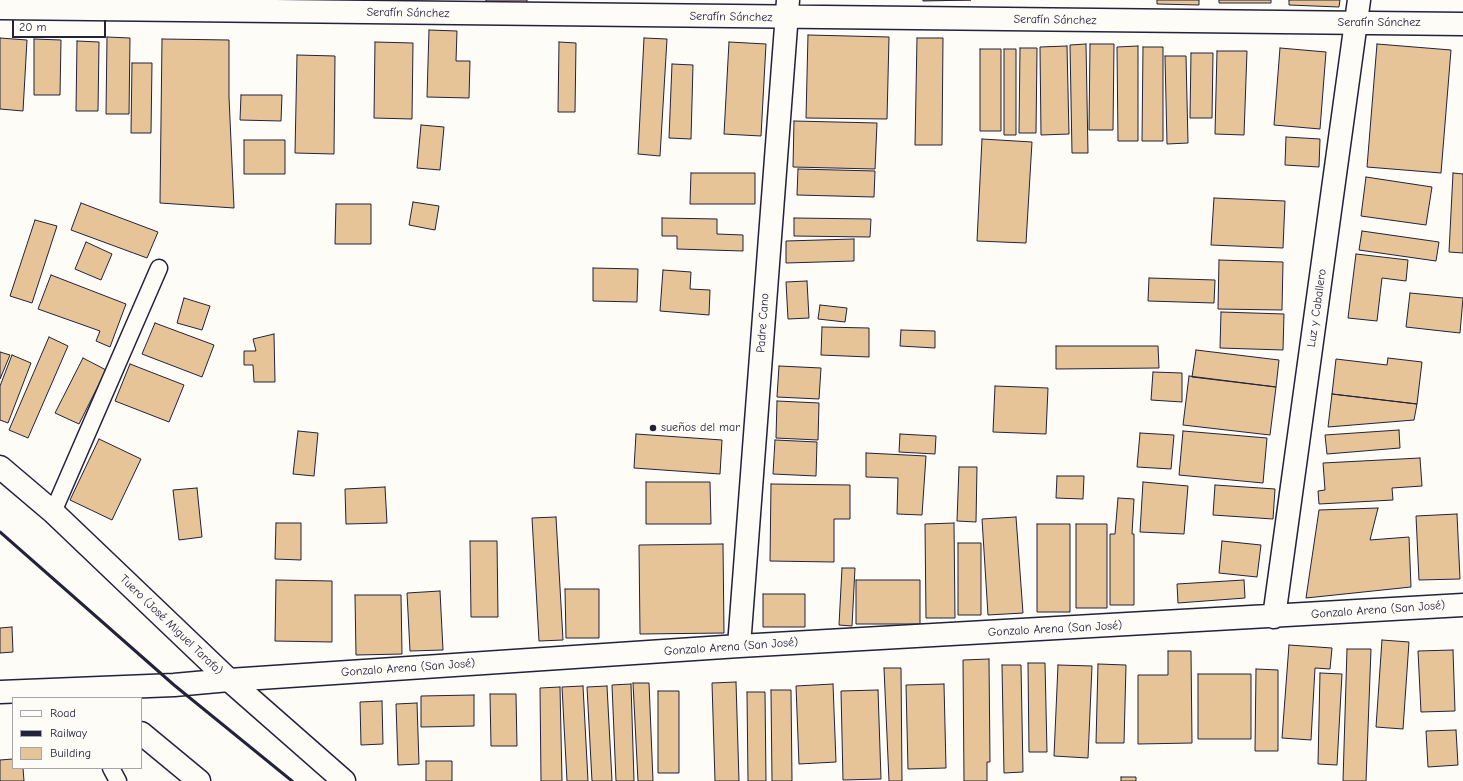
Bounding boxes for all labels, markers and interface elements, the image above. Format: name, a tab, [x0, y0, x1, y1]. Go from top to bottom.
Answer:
street label: Serafín Sánchez	[366, 5, 450, 21]
street label: Serafín Sánchez	[689, 9, 773, 25]
scale bar	[14, 12, 108, 38]
street label: Serafín Sánchez	[1013, 12, 1097, 28]
street label: Serafín Sánchez	[1338, 16, 1420, 30]
text: 20 m	[19, 20, 47, 34]
street label: Luz y Caballero	[1304, 268, 1330, 348]
street label: Padre Cano	[754, 293, 772, 353]
place label: sueños del mar	[661, 421, 740, 435]
marker: sueños del mar	[648, 423, 658, 433]
street label: Tuero (José Miguel Tarafa)	[116, 572, 226, 678]
street label: Gonzalo Arena (San José)	[1310, 598, 1446, 622]
street label: Gonzalo Arena (San José)	[987, 618, 1123, 640]
street label: Gonzalo Arena (San José)	[663, 635, 799, 659]
street label: Gonzalo Arena (San José)	[340, 656, 476, 680]
legend	[12, 697, 142, 769]
text: Road	[50, 706, 76, 720]
text: Railway	[50, 726, 87, 740]
text: Building	[50, 746, 91, 760]

